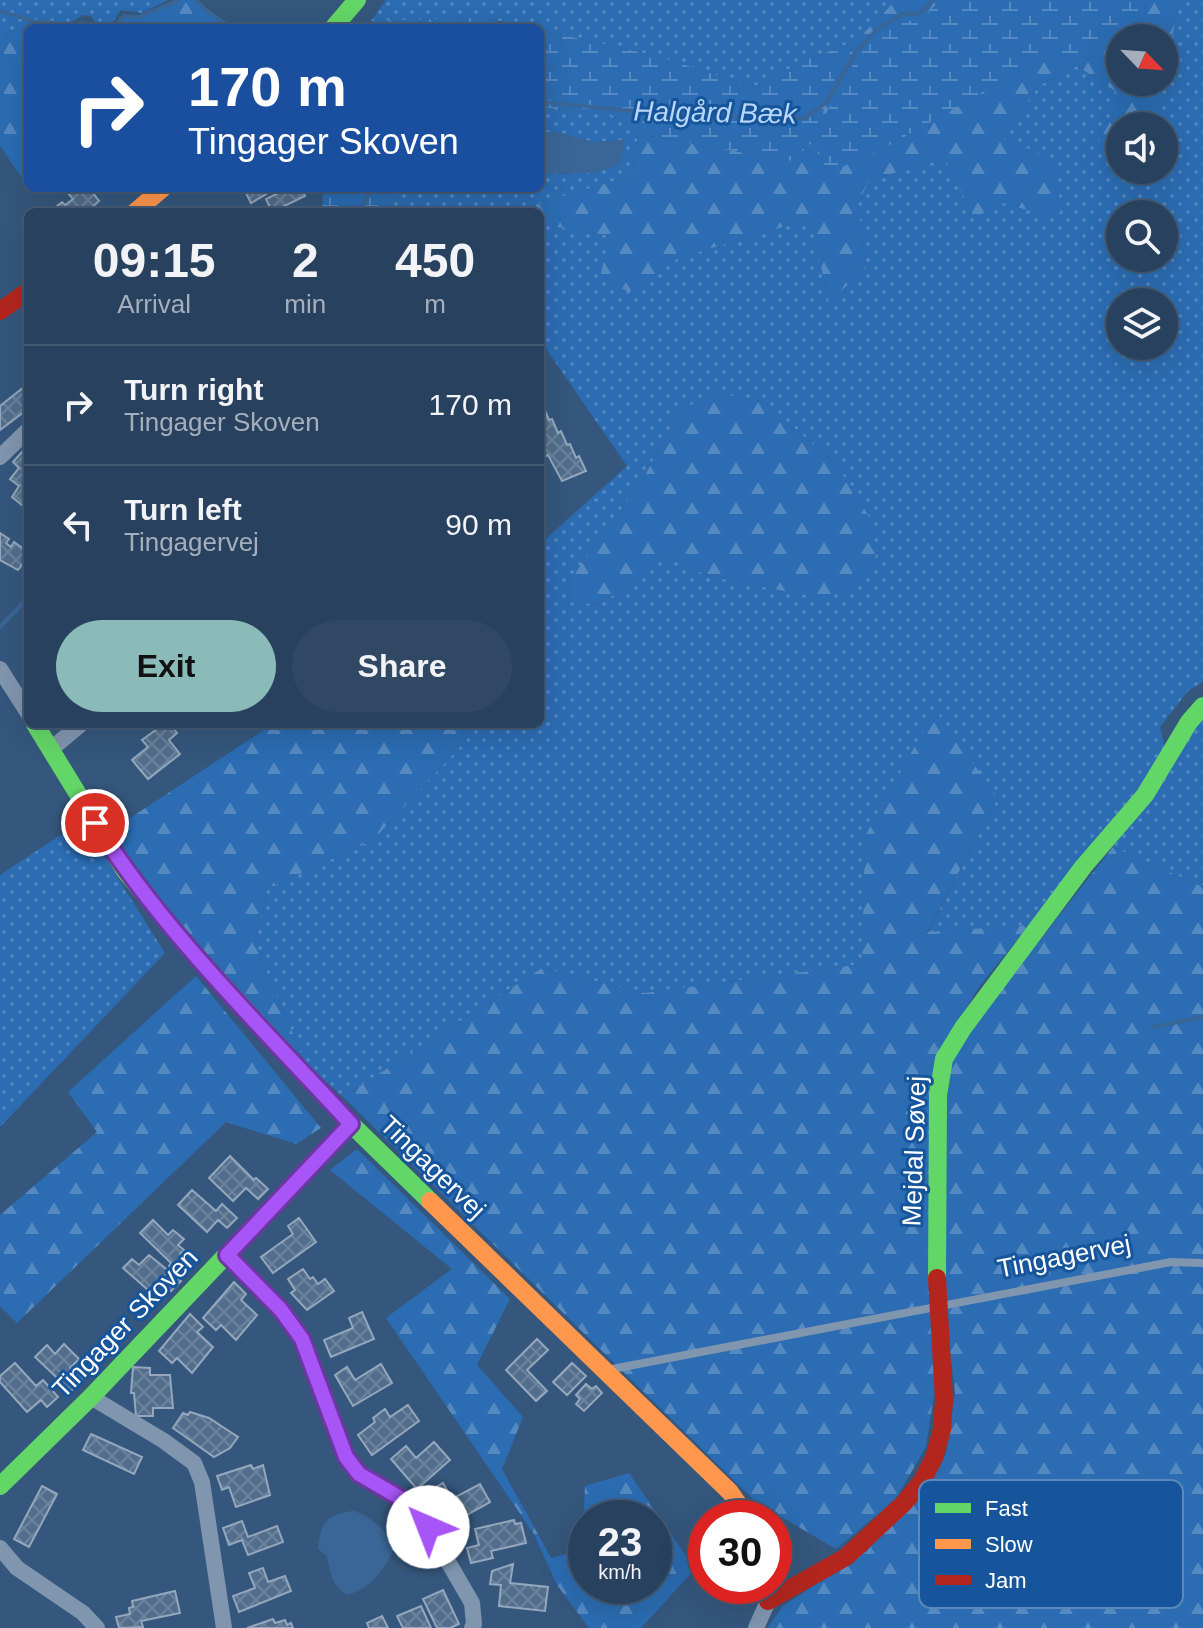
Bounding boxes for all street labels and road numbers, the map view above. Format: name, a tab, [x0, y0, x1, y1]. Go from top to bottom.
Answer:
street label: Mejdal Søvej	[896, 1075, 932, 1227]
street label: Tingagervej	[374, 1109, 492, 1225]
street label: Tingagervej	[995, 1228, 1133, 1284]
street label: Tingager Skoven	[46, 1242, 204, 1404]

